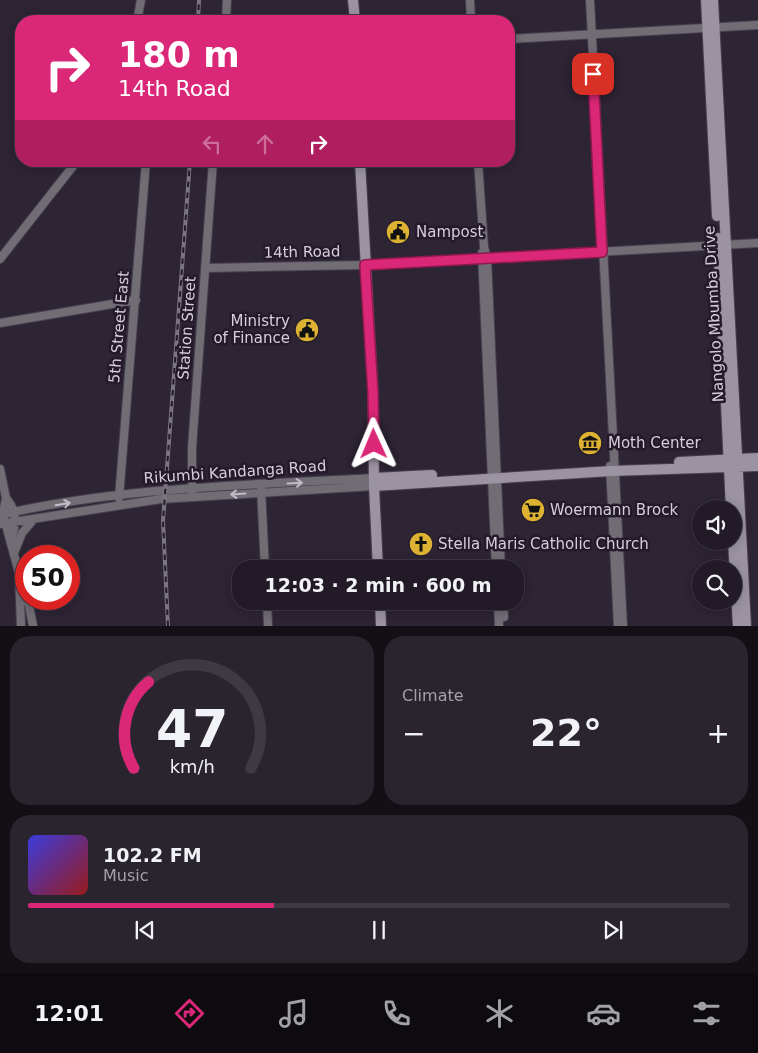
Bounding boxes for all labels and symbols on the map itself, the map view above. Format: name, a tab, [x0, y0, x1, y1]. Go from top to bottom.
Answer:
pin	[572, 53, 614, 95]
public building icon: Nampost	[385, 219, 411, 245]
place label: Nampost	[416, 223, 484, 241]
street label: Nangolo Mbumba Drive	[700, 225, 728, 403]
street label: 14th Road	[263, 242, 341, 262]
street label: 5th Street East	[105, 270, 133, 384]
street label: Station Street	[174, 276, 200, 380]
place label: Ministry of Finance	[213, 312, 290, 347]
public building icon: Ministry of Finance	[294, 317, 320, 343]
position arrow	[347, 417, 399, 469]
museum icon: Moth Center	[577, 430, 603, 456]
place label: Moth Center	[608, 434, 702, 452]
street label: Rikumbi Kandanga Road	[143, 457, 327, 487]
one-way arrow	[286, 478, 302, 487]
one-way arrow	[230, 489, 246, 499]
supermarket icon: Woermann Brock	[520, 497, 546, 523]
one-way arrow	[55, 499, 71, 509]
place label: Woermann Brock	[550, 501, 678, 519]
church icon: Stella Maris Catholic Church	[408, 531, 434, 557]
place label: Stella Maris Catholic Church	[438, 535, 649, 553]
speed limit sign: 50	[15, 545, 80, 610]

